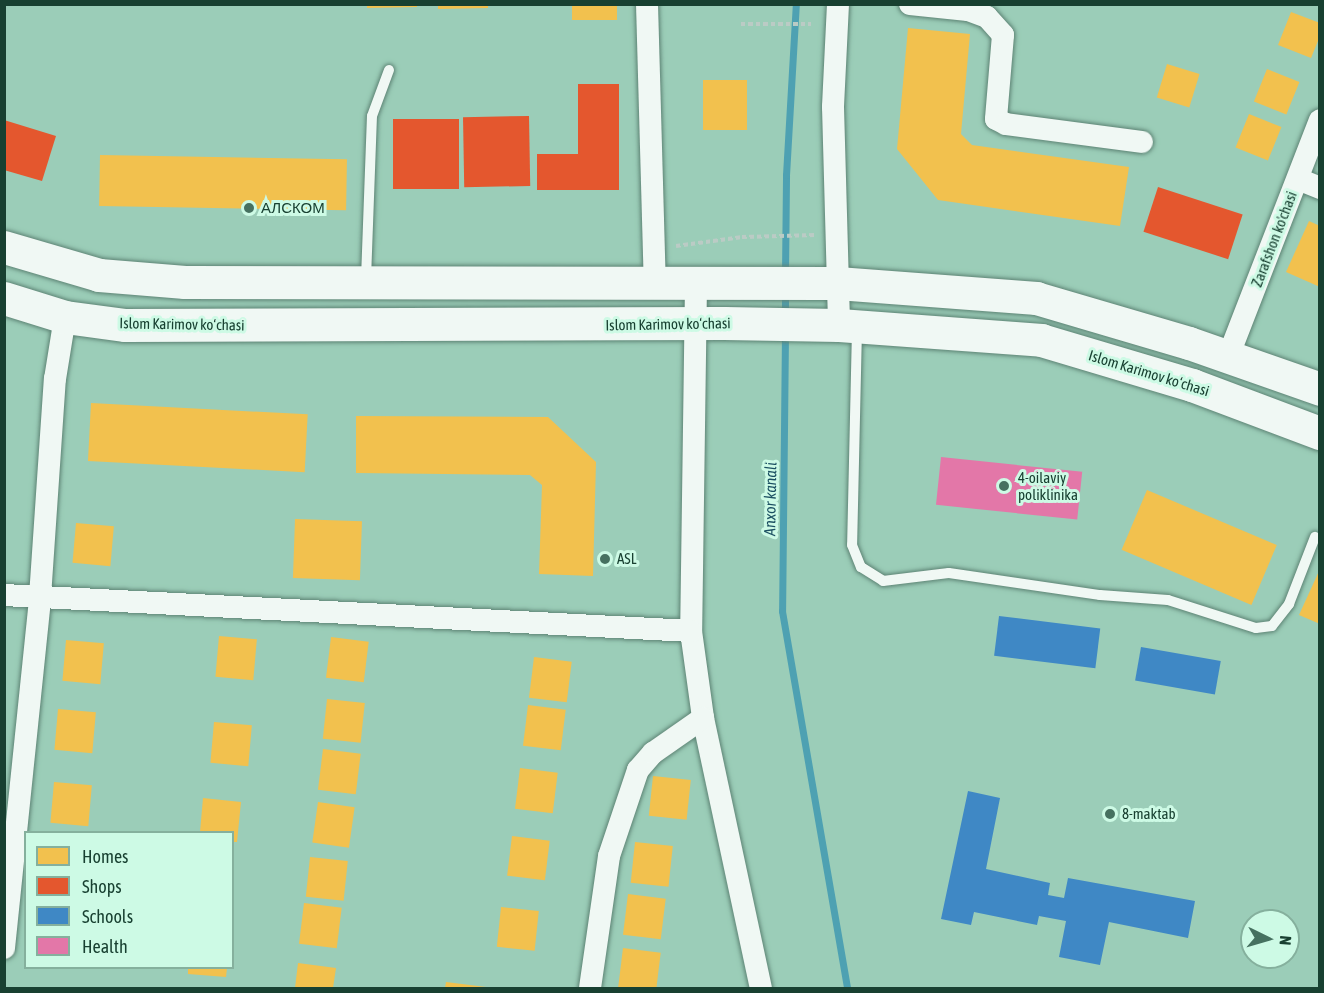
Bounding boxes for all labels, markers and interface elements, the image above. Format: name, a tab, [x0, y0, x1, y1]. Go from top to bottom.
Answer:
street label: Zarafshon ko'chasi	[1247, 189, 1301, 289]
place label: АЛСКОМ	[261, 199, 325, 217]
marker: АЛСКОМ	[242, 201, 256, 215]
street label: Islom Karimov ko‘chasi	[119, 314, 245, 334]
street label: Islom Karimov ko‘chasi	[605, 314, 731, 334]
street label: Islom Karimov ko‘chasi	[1087, 346, 1211, 400]
water label: Anxor kanali	[760, 462, 780, 536]
place label: 4-oilaviy poliklinika	[1018, 468, 1078, 503]
marker: 4-oilaviy poliklinika	[995, 477, 1013, 495]
place label: ASL	[617, 550, 636, 568]
marker: ASL	[598, 552, 612, 566]
place label: 8-maktab	[1122, 805, 1176, 823]
marker: 8-maktab	[1103, 807, 1117, 821]
legend	[24, 831, 234, 969]
text: Homes	[82, 846, 128, 867]
text: Shops	[82, 876, 122, 897]
text: Schools	[82, 906, 133, 927]
north arrow	[1240, 909, 1300, 969]
text: N	[1277, 935, 1295, 946]
text: Health	[82, 936, 128, 957]

